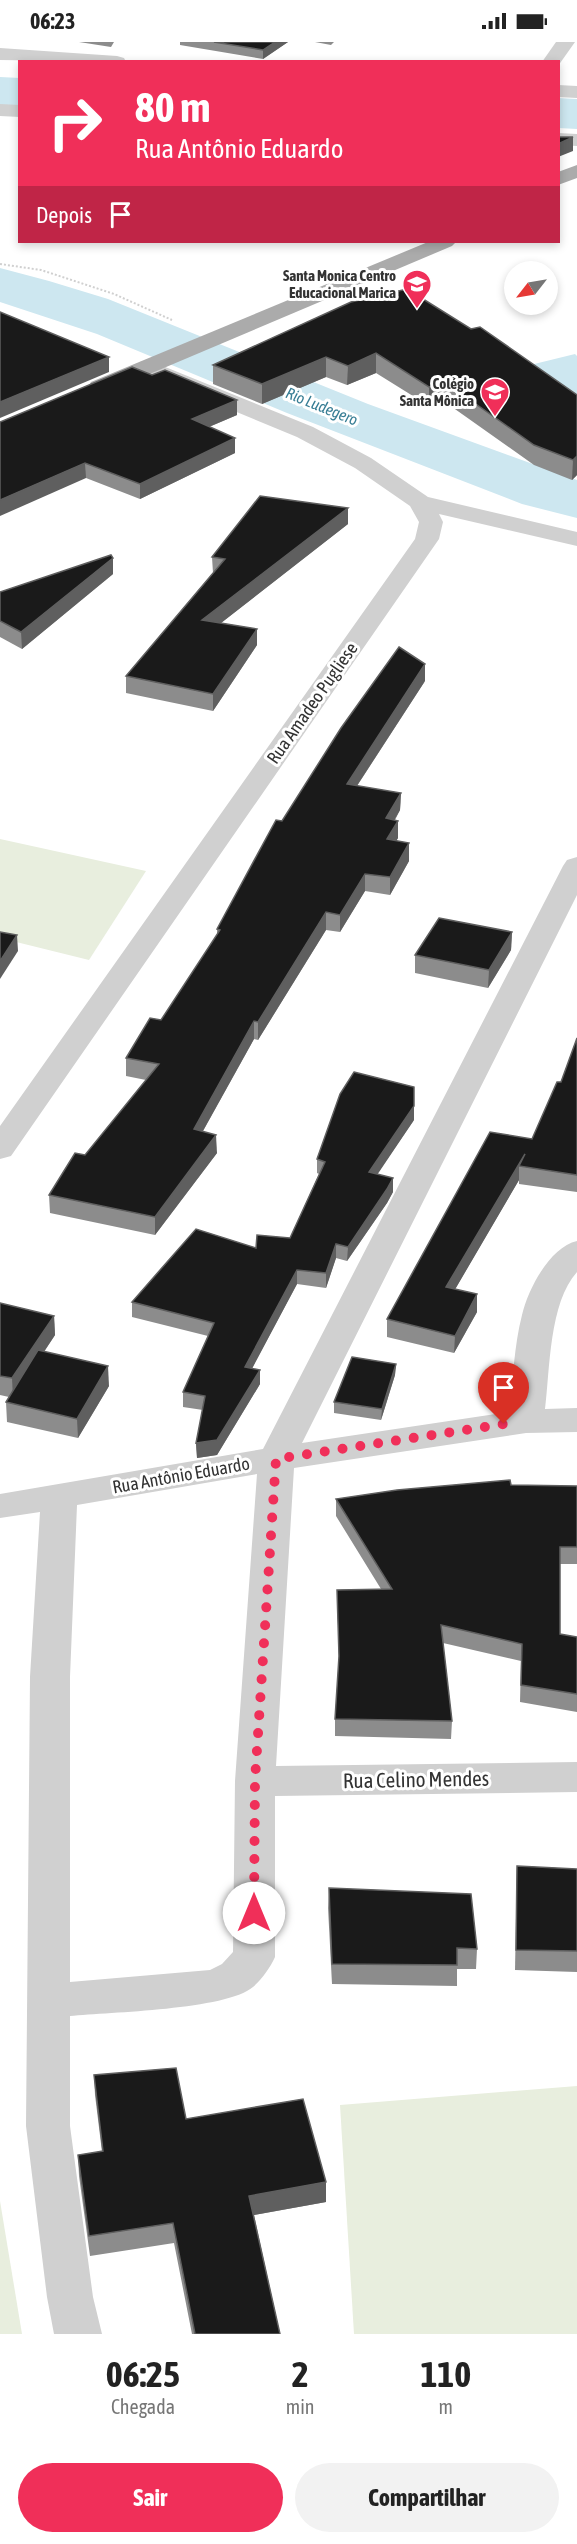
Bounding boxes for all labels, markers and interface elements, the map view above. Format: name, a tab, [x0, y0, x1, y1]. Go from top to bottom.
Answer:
text: 06:23	[30, 8, 75, 34]
text: 80 m	[135, 83, 210, 131]
icon: right	[36, 84, 114, 162]
text: Rua Antônio Eduardo	[135, 133, 343, 164]
icon: arrive	[104, 198, 137, 231]
text: Depois	[36, 202, 92, 228]
north arrow	[504, 261, 558, 315]
map controls	[504, 261, 558, 315]
place label: Santa Monica Centro Educacional Marica	[283, 267, 396, 301]
school or university icon: Santa Monica Centro Educacional Marica	[401, 268, 433, 310]
place label: Colégio Santa Mônica	[400, 375, 474, 409]
school or university icon: Colégio Santa Mônica	[479, 376, 511, 418]
water label: Rio Ludegero	[283, 383, 361, 430]
street label: Rua Amadeo Pugliese	[262, 638, 362, 768]
pin	[478, 1362, 529, 1424]
icon: arrive	[487, 1371, 520, 1404]
street label: Rua Antônio Eduardo	[111, 1453, 251, 1497]
street label: Rua Celino Mendes	[343, 1766, 489, 1792]
position arrow	[222, 1881, 286, 1945]
text: 06:25	[106, 2353, 180, 2395]
text: 2	[292, 2353, 309, 2395]
text: 110	[420, 2353, 471, 2395]
text: Chegada	[111, 2395, 175, 2418]
text: min	[286, 2395, 315, 2418]
text: m	[439, 2395, 453, 2418]
button: Sair	[18, 2463, 283, 2532]
button: Compartilhar	[295, 2463, 559, 2532]

